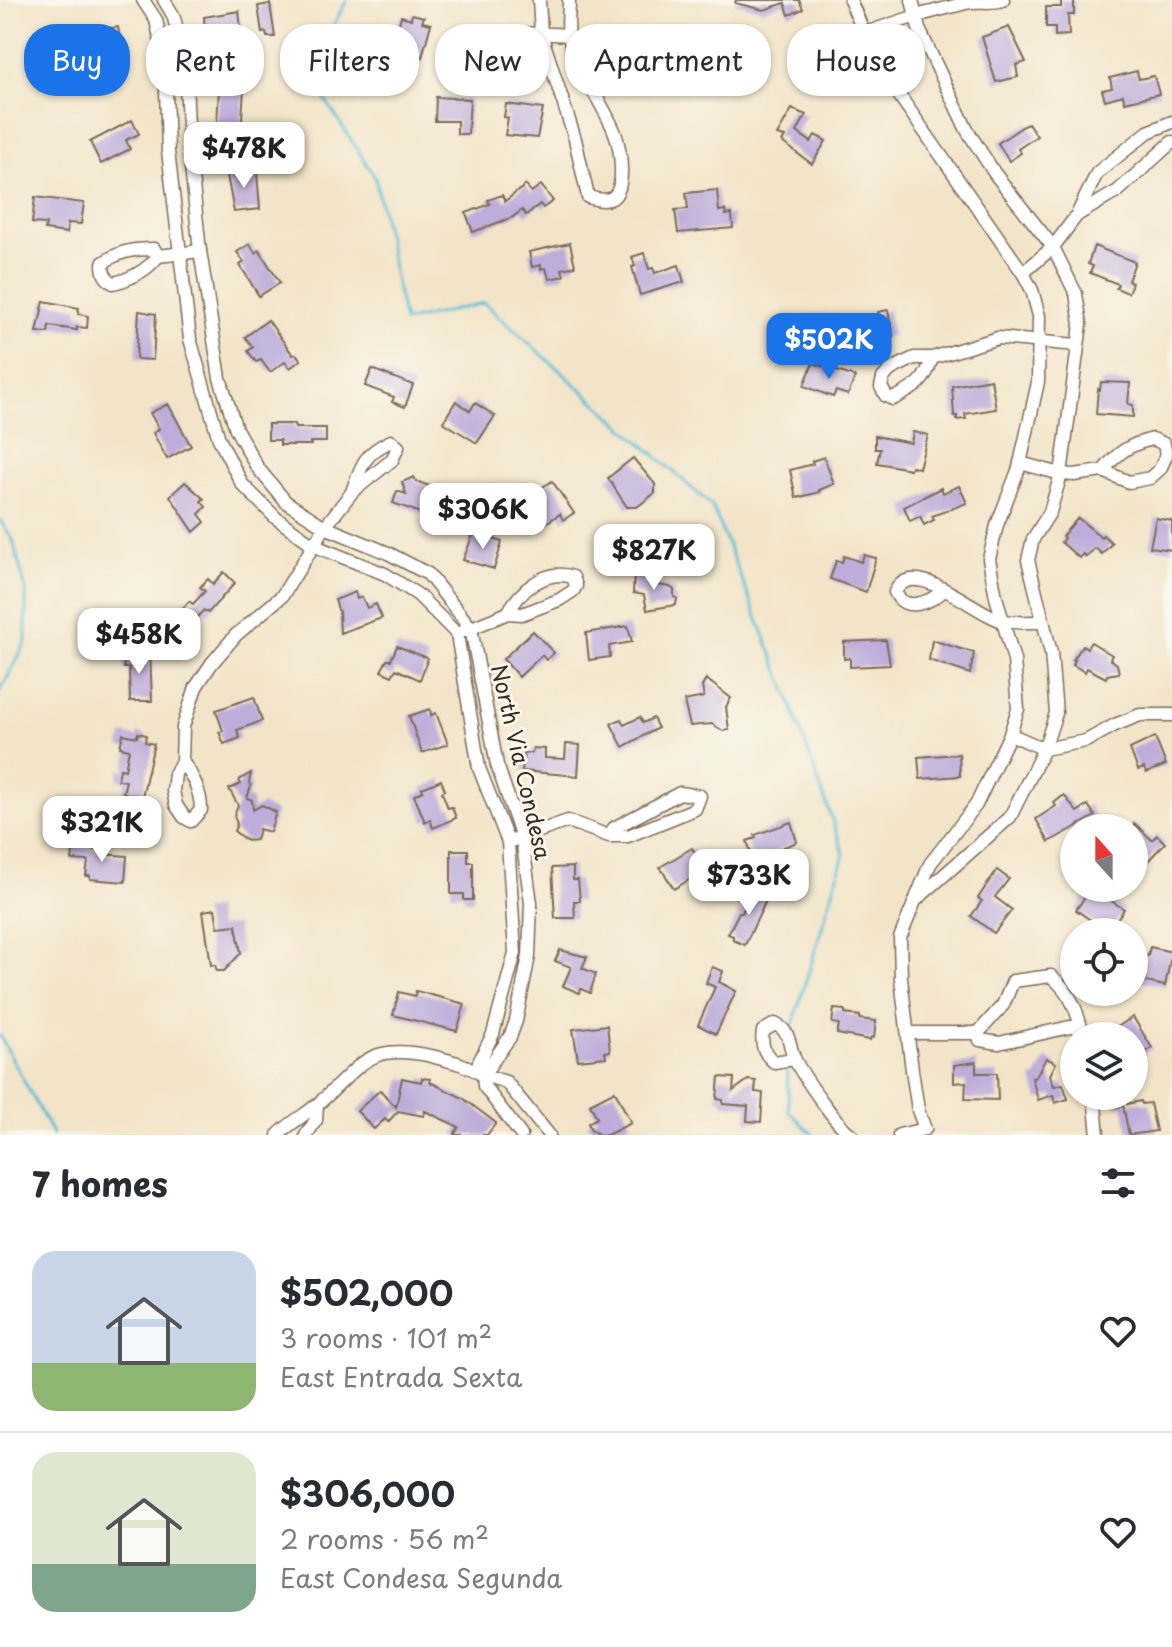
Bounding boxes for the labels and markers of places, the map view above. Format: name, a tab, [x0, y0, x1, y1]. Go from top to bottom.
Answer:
pin: $478K	[188, 122, 300, 190]
pin: $502K	[773, 313, 885, 381]
pin: $306K	[427, 483, 539, 551]
pin: $827K	[598, 524, 710, 592]
pin: $458K	[83, 608, 195, 676]
pin: $321K	[46, 796, 158, 864]
pin: $733K	[693, 849, 805, 917]

